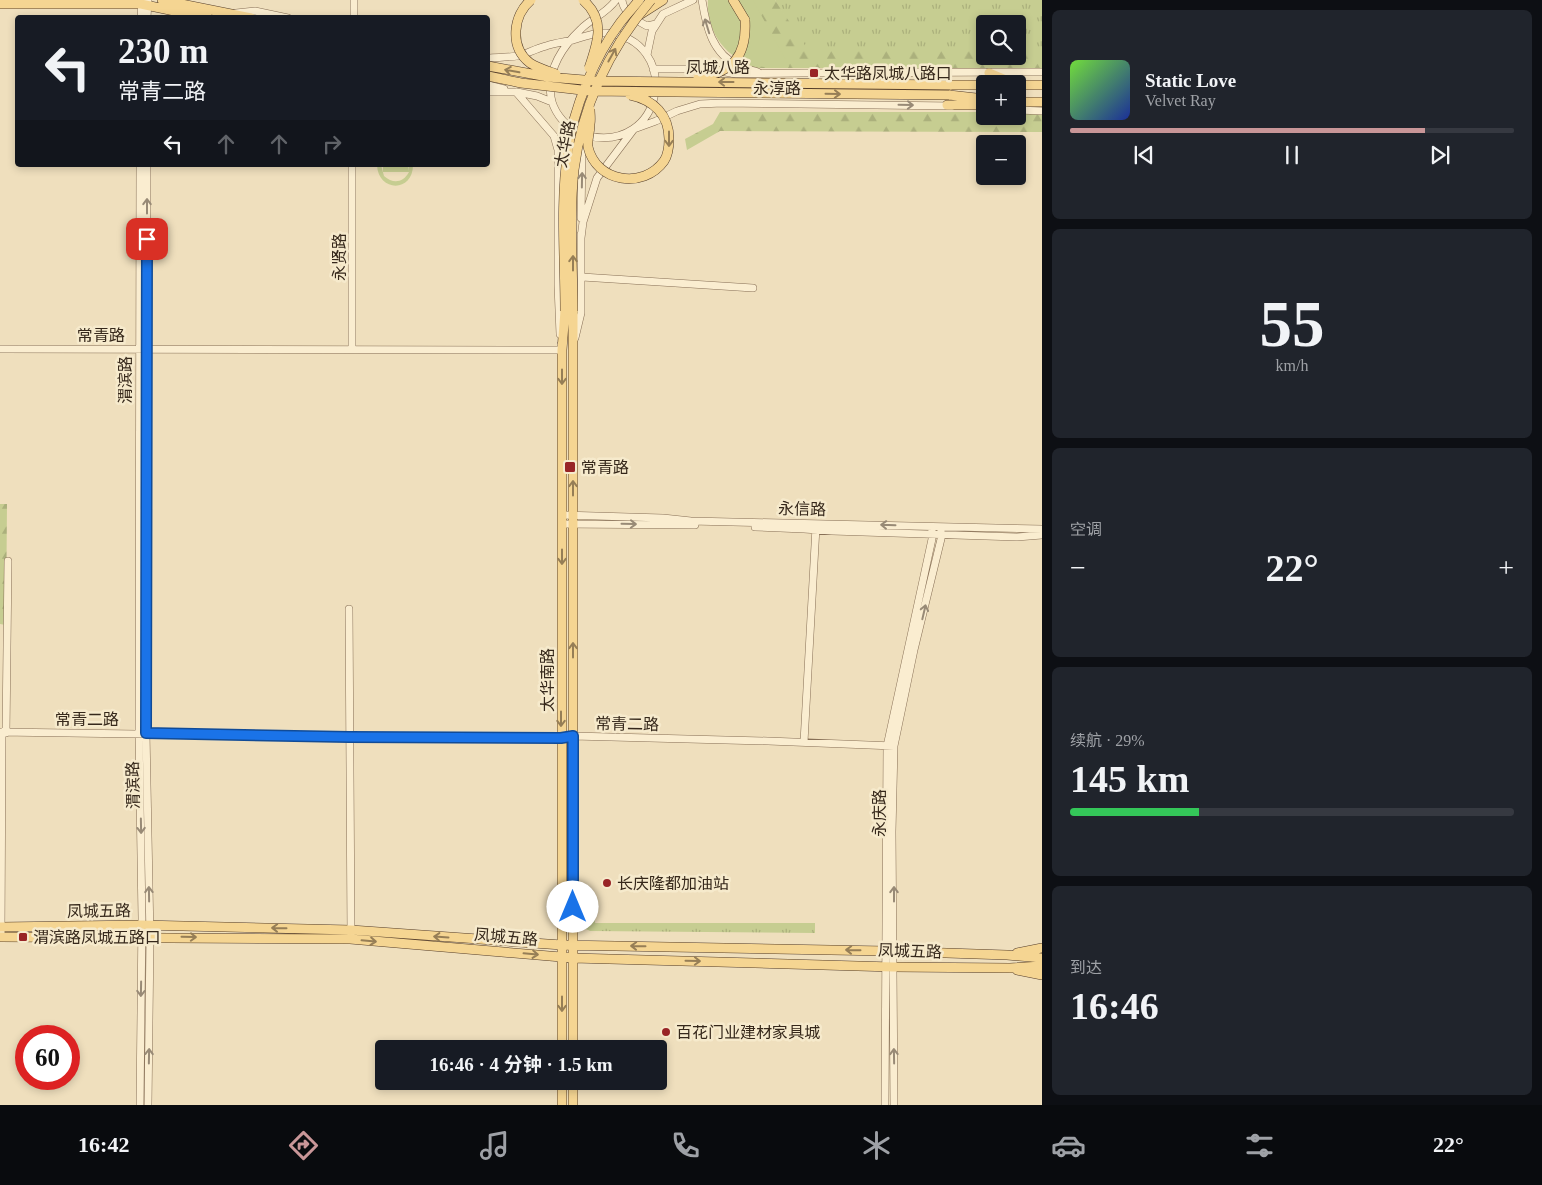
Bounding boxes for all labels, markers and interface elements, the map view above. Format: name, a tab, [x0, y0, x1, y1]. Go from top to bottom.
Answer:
map controls	[976, 15, 1026, 185]
button: search	[976, 15, 1026, 65]
one-way arrow	[702, 18, 712, 34]
text: 230 m	[118, 32, 208, 71]
icon: left	[35, 35, 100, 100]
one-way arrow	[607, 48, 617, 62]
street label: 凤城八路	[686, 59, 750, 76]
one-way arrow	[504, 65, 520, 75]
place label: 太华路凤城八路口	[824, 65, 952, 82]
marker: 太华路凤城八路口	[808, 67, 820, 79]
text: Static Love	[1145, 70, 1236, 91]
button: +	[976, 75, 1026, 125]
one-way arrow	[718, 77, 734, 87]
text: 常青二路	[118, 79, 206, 104]
street label: 永淳路	[753, 80, 801, 97]
one-way arrow	[824, 89, 840, 99]
text: Velvet Ray	[1145, 92, 1216, 109]
one-way arrow	[897, 100, 913, 110]
street label: 太华路	[552, 119, 578, 169]
icon: left	[159, 130, 187, 158]
icon: ahead	[212, 130, 240, 158]
icon: ahead	[265, 130, 293, 158]
icon: right	[318, 130, 346, 158]
one-way arrow	[664, 131, 674, 147]
button: −	[976, 135, 1026, 185]
icon: previous	[1130, 141, 1158, 169]
icon: pause	[1278, 141, 1306, 169]
icon: next	[1426, 141, 1454, 169]
one-way arrow	[577, 172, 587, 188]
one-way arrow	[142, 199, 152, 215]
pin	[126, 218, 168, 260]
icon: arrive	[133, 225, 161, 253]
street label: 永贤路	[331, 233, 348, 281]
one-way arrow	[568, 255, 578, 271]
text: 55	[1260, 288, 1325, 360]
street label: 常青路	[77, 327, 125, 344]
street label: 渭滨路	[117, 356, 134, 404]
text: km/h	[1276, 357, 1308, 374]
one-way arrow	[557, 368, 567, 385]
place label: 常青路	[581, 459, 629, 476]
marker: 常青路	[563, 460, 577, 474]
one-way arrow	[568, 480, 578, 496]
street label: 永信路	[778, 500, 826, 518]
one-way arrow	[620, 519, 636, 529]
one-way arrow	[881, 521, 897, 530]
text: 空调	[1070, 521, 1102, 538]
text: 22°	[1265, 547, 1319, 589]
one-way arrow	[557, 548, 567, 565]
text: −	[1070, 552, 1086, 583]
text: +	[1498, 552, 1514, 583]
one-way arrow	[920, 605, 929, 621]
one-way arrow	[568, 642, 578, 658]
street label: 太华南路	[539, 648, 556, 712]
street label: 常青二路	[55, 711, 119, 728]
one-way arrow	[557, 711, 566, 727]
street label: 常青二路	[595, 715, 659, 733]
text: 续航 · 29%	[1070, 732, 1145, 749]
text: 145 km	[1070, 758, 1189, 800]
street label: 渭滨路	[124, 761, 142, 809]
street label: 永庆路	[871, 789, 888, 837]
one-way arrow	[136, 818, 145, 834]
place label: 长庆隆都加油站	[617, 875, 729, 892]
marker: 长庆隆都加油站	[601, 877, 613, 889]
position arrow	[546, 880, 598, 932]
one-way arrow	[145, 886, 154, 902]
one-way arrow	[889, 886, 899, 902]
street label: 凤城五路	[67, 902, 131, 920]
one-way arrow	[271, 924, 287, 933]
street label: 凤城五路	[473, 926, 539, 948]
place label: 渭滨路凤城五路口	[33, 929, 161, 946]
marker: 渭滨路凤城五路口	[17, 931, 29, 943]
one-way arrow	[180, 932, 196, 942]
one-way arrow	[433, 932, 449, 941]
one-way arrow	[360, 936, 376, 945]
one-way arrow	[631, 941, 647, 951]
street label: 凤城五路	[878, 941, 942, 961]
one-way arrow	[846, 945, 862, 955]
one-way arrow	[522, 949, 538, 958]
one-way arrow	[684, 956, 701, 966]
text: 到达	[1070, 959, 1102, 976]
one-way arrow	[136, 980, 146, 996]
text: 16:46	[1070, 985, 1159, 1027]
one-way arrow	[557, 996, 567, 1012]
place label: 百花门业建材家具城	[676, 1024, 820, 1041]
speed limit sign: 60	[15, 1025, 80, 1090]
marker: 百花门业建材家具城	[660, 1026, 672, 1038]
one-way arrow	[144, 1049, 154, 1065]
one-way arrow	[889, 1049, 899, 1065]
text: 16:46 · 4 分钟 · 1.5 km	[429, 1054, 613, 1075]
icon: directions	[286, 1128, 321, 1163]
icon: music	[477, 1128, 512, 1163]
icon: phone	[668, 1128, 703, 1163]
icon: climate	[859, 1128, 894, 1163]
icon: car	[1051, 1128, 1086, 1163]
icon: filters	[1242, 1128, 1277, 1163]
text: 16:42	[78, 1132, 129, 1157]
text: 22°	[1433, 1132, 1464, 1157]

